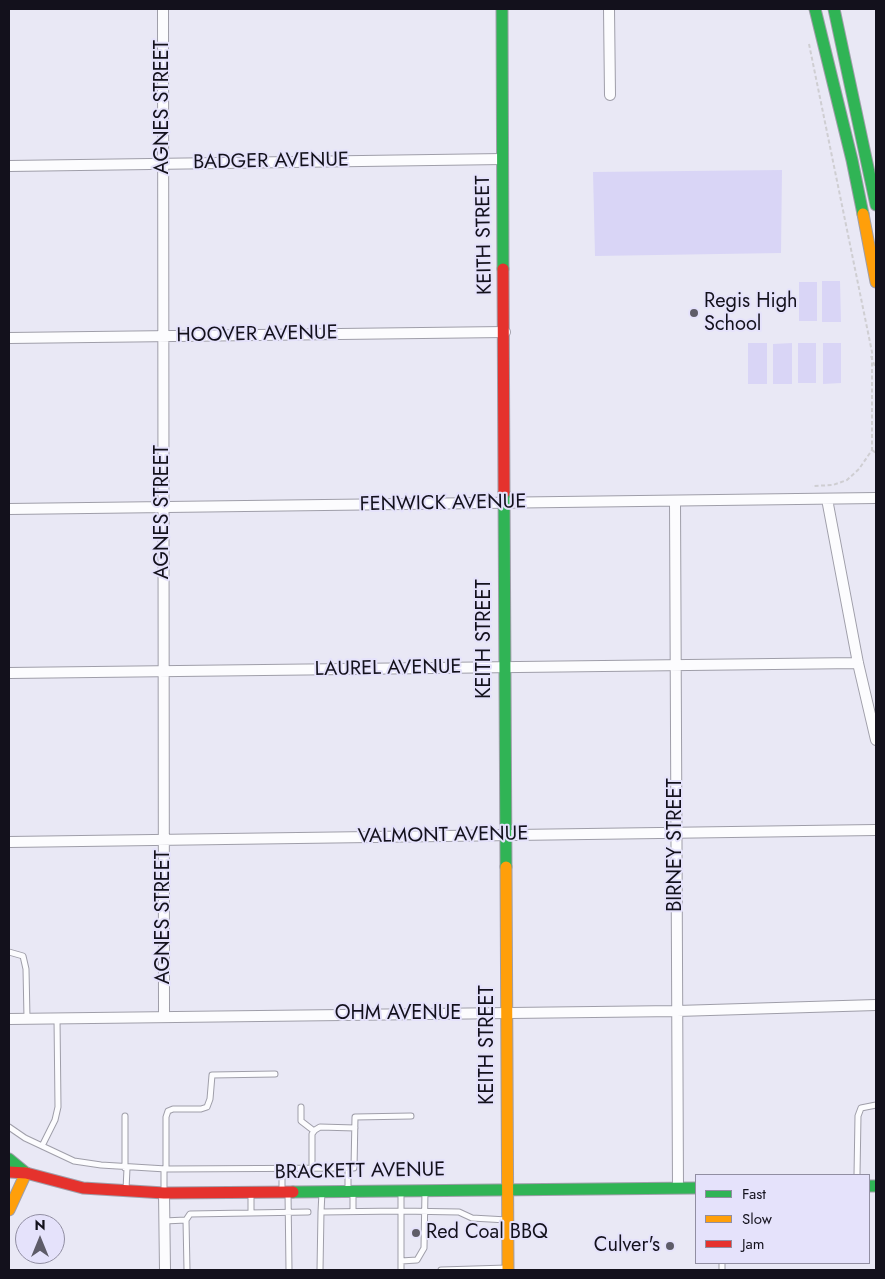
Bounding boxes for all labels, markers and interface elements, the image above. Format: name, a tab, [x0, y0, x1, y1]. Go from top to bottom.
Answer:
street label: AGNES STREET	[151, 40, 175, 174]
street label: BADGER AVENUE	[193, 149, 349, 175]
street label: KEITH STREET	[472, 175, 498, 295]
place label: Regis High School	[704, 290, 798, 337]
marker: Regis High School	[688, 307, 700, 319]
street label: HOOVER AVENUE	[176, 322, 338, 348]
street label: AGNES STREET	[151, 445, 175, 579]
street label: FENWICK AVENUE	[359, 491, 527, 517]
street label: KEITH STREET	[473, 579, 497, 699]
street label: LAUREL AVENUE	[314, 656, 462, 682]
street label: BIRNEY STREET	[664, 778, 688, 912]
street label: VALMONT AVENUE	[357, 823, 529, 849]
street label: AGNES STREET	[152, 850, 176, 984]
street label: KEITH STREET	[476, 985, 500, 1105]
street label: OHM AVENUE	[335, 1002, 461, 1026]
street label: BRACKETT AVENUE	[275, 1159, 445, 1185]
legend	[695, 1174, 870, 1264]
text: Fast	[742, 1183, 766, 1205]
text: Slow	[742, 1208, 772, 1230]
north arrow	[15, 1214, 65, 1264]
text: N	[34, 1215, 46, 1235]
place label: Red Coal BBQ	[426, 1221, 548, 1245]
marker: Red Coal BBQ	[410, 1227, 422, 1239]
text: Jam	[742, 1233, 765, 1255]
place label: Culver's	[594, 1234, 660, 1258]
marker: Culver's	[664, 1240, 676, 1252]

